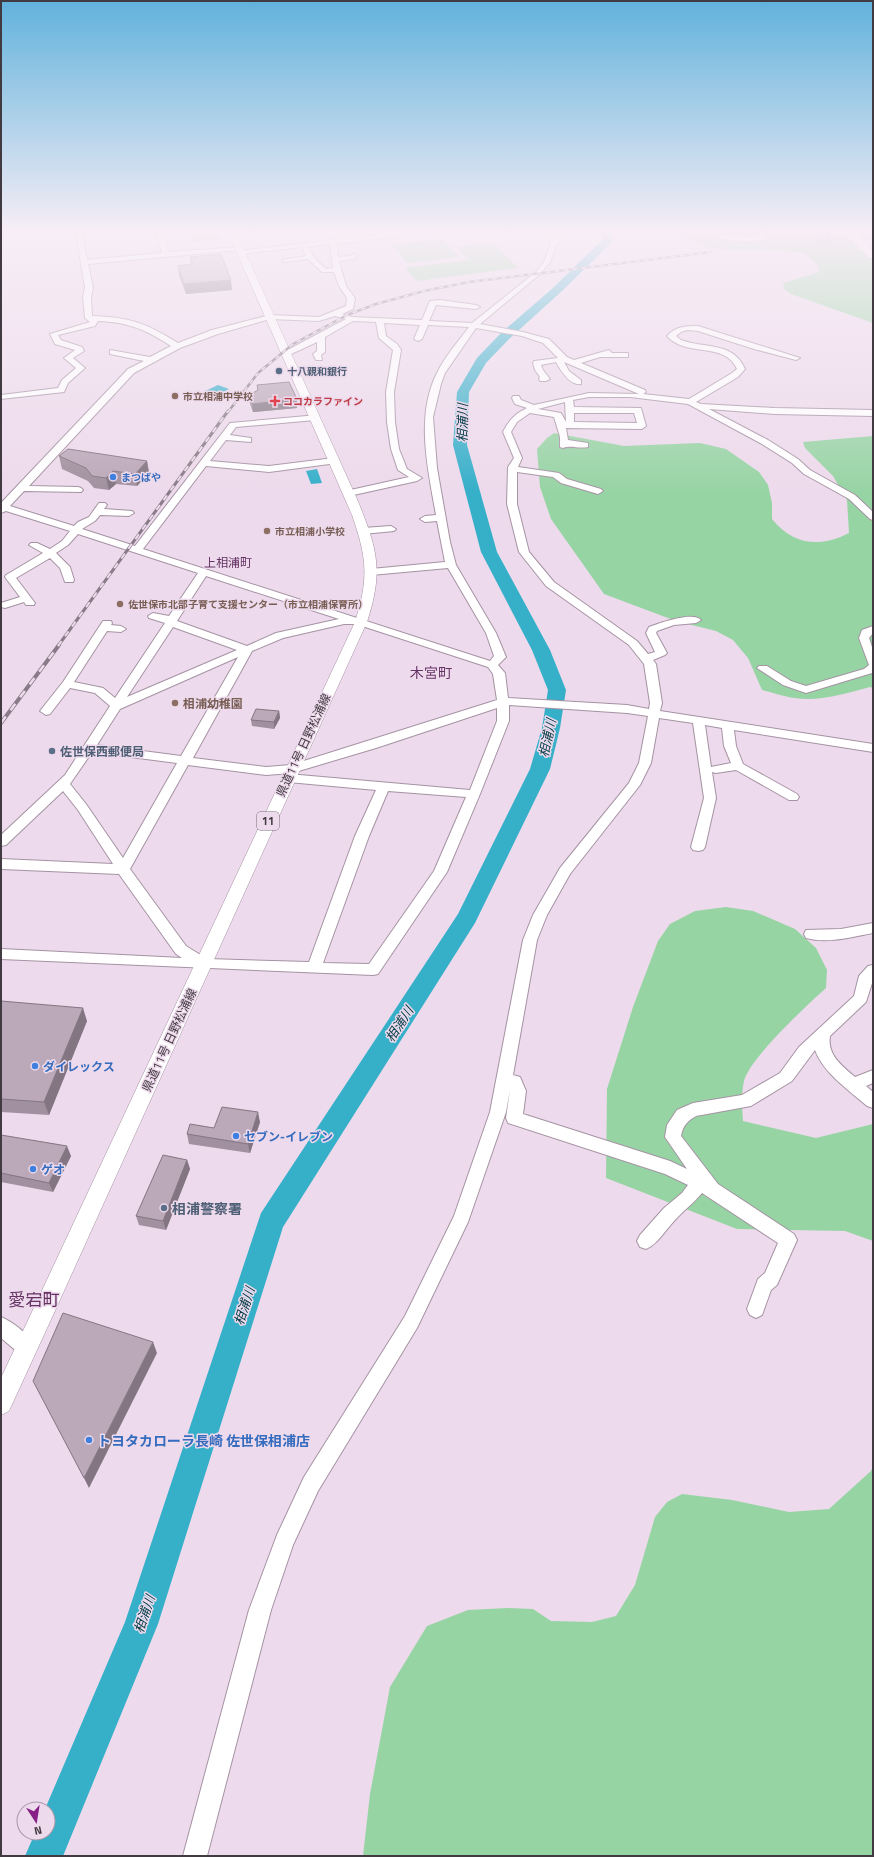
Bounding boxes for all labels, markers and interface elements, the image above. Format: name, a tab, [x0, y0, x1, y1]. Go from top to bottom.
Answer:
place label: 十八親和銀行	[287, 364, 347, 379]
marker: 十八親和銀行	[274, 366, 284, 376]
place label: 市立相浦中学校	[183, 389, 253, 404]
marker: 市立相浦中学校	[170, 391, 180, 401]
place label: ココカラファイン	[283, 394, 363, 409]
marker: ココカラファイン	[270, 396, 280, 406]
water label: 相浦川	[452, 401, 472, 443]
place label: まつばや	[121, 470, 161, 485]
marker: まつばや	[108, 472, 118, 482]
place label: 市立相浦小学校	[275, 524, 345, 539]
marker: 市立相浦小学校	[262, 526, 272, 536]
district label: 上相浦町	[204, 553, 252, 572]
place label: 佐世保市北部子育て支援センター（市立相浦保育所）	[128, 597, 368, 612]
marker: 佐世保市北部子育て支援センター（市立相浦保育所）	[115, 599, 125, 609]
district label: 木宮町	[410, 662, 452, 683]
street label: 県道11号 日野松浦線	[271, 690, 335, 800]
place label: 相浦幼稚園	[183, 694, 243, 713]
marker: 相浦幼稚園	[170, 698, 180, 708]
water label: 相浦川	[533, 715, 561, 759]
place label: 佐世保西郵便局	[60, 742, 144, 761]
marker: 佐世保西郵便局	[47, 746, 57, 756]
road number: 11	[257, 812, 279, 830]
street label: 県道11号 日野松浦線	[137, 985, 201, 1095]
water label: 相浦川	[380, 1001, 419, 1046]
place label: ダイレックス	[43, 1057, 115, 1076]
marker: ダイレックス	[30, 1061, 40, 1071]
place label: セブン-イレブン	[244, 1127, 333, 1146]
marker: セブン-イレブン	[231, 1131, 241, 1141]
place label: ゲオ	[41, 1160, 65, 1179]
marker: ゲオ	[28, 1164, 38, 1174]
place label: 相浦警察署	[172, 1198, 242, 1219]
marker: 相浦警察署	[159, 1203, 169, 1213]
water label: 相浦川	[228, 1282, 260, 1328]
district label: 愛宕町	[9, 1287, 60, 1313]
place label: トヨタカローラ長崎 佐世保相浦店	[97, 1430, 310, 1451]
marker: トヨタカローラ長崎 佐世保相浦店	[84, 1435, 94, 1445]
water label: 相浦川	[128, 1590, 160, 1636]
north arrow	[16, 1801, 56, 1841]
text: N	[33, 1822, 43, 1839]

